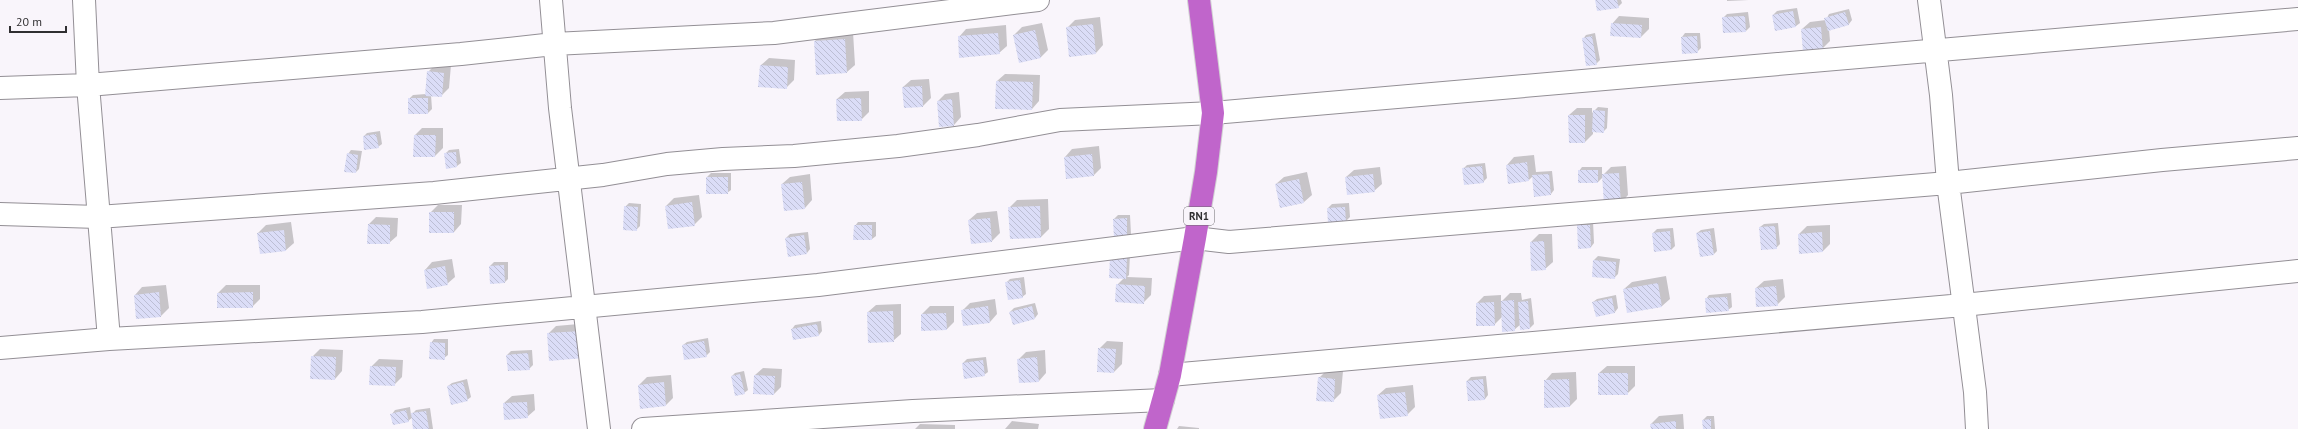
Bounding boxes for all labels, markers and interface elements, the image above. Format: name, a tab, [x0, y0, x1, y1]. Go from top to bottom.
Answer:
scale bar	[10, 8, 66, 34]
text: 20 m	[16, 14, 42, 29]
road number: RN1	[1184, 207, 1214, 225]

